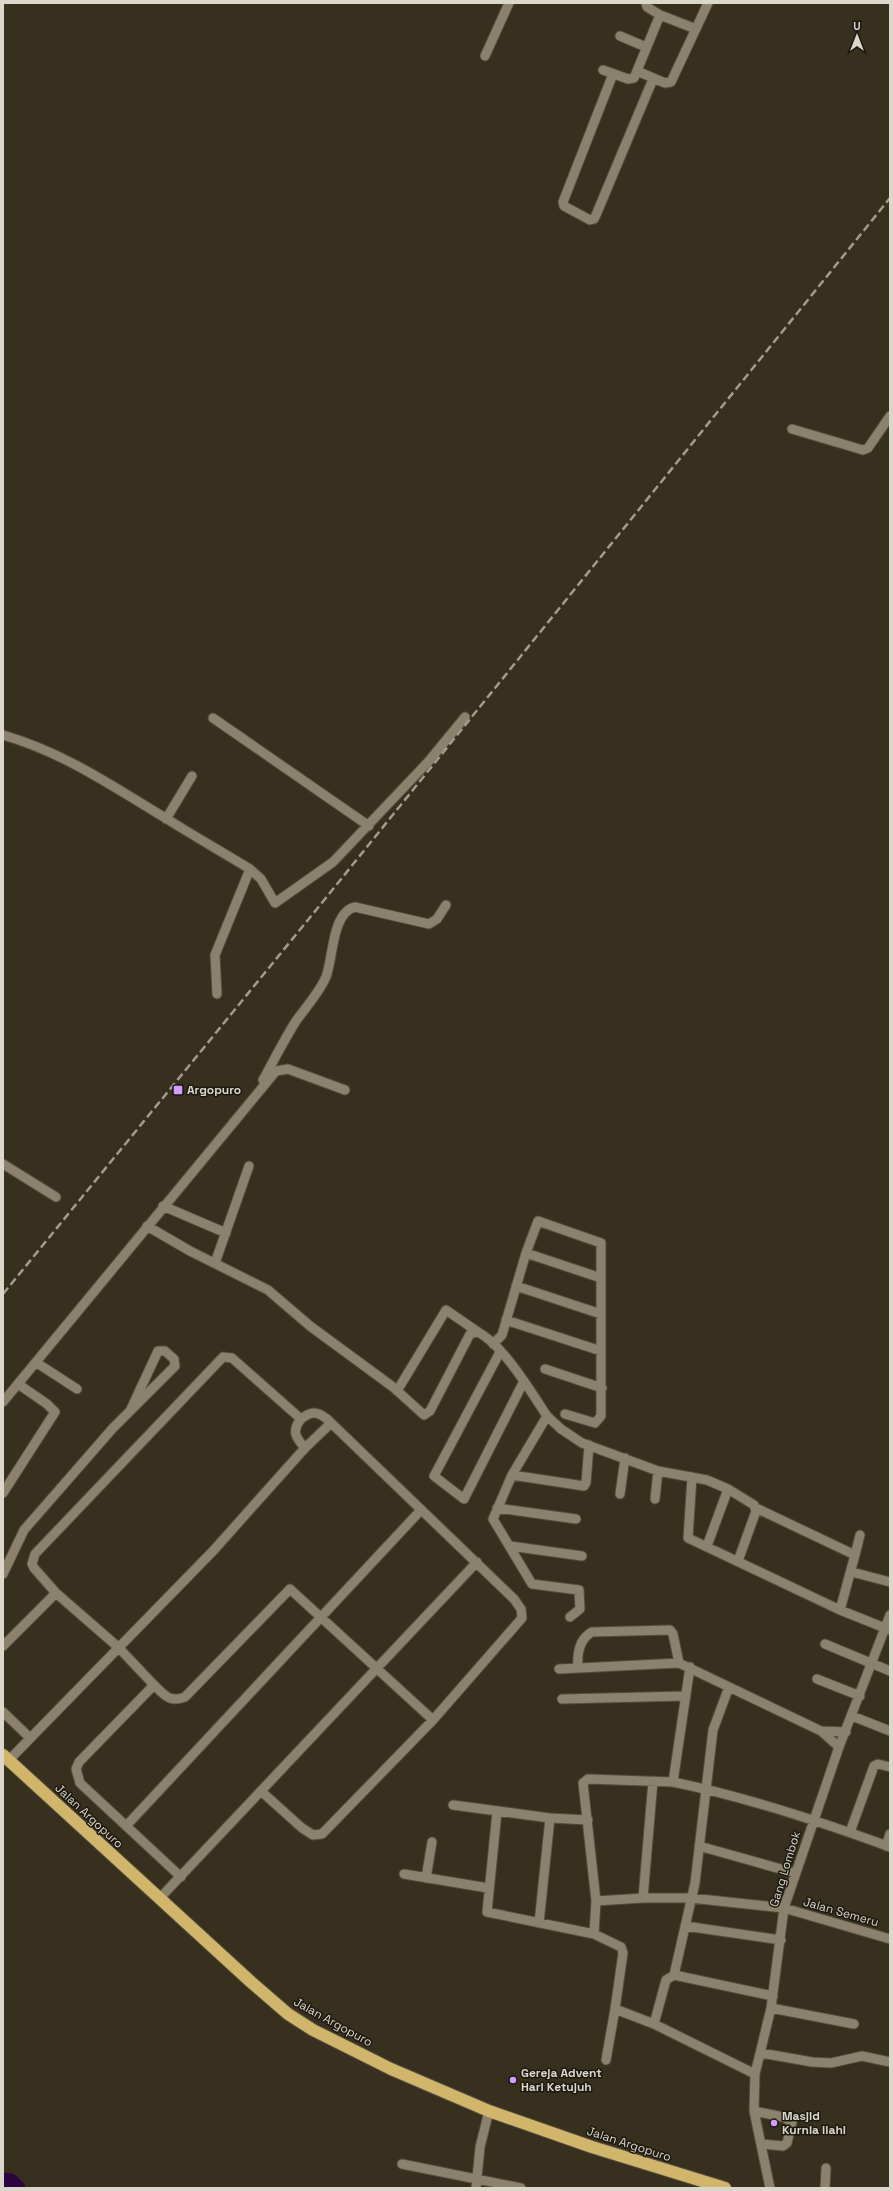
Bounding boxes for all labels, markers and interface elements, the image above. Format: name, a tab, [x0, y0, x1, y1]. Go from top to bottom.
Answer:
north arrow	[837, 16, 877, 56]
text: U	[853, 19, 861, 33]
place label: Argopuro	[187, 1082, 241, 1098]
marker: Argopuro	[172, 1084, 184, 1096]
street label: Jalan Argopuro	[51, 1780, 127, 1852]
street label: Gang Lombok	[766, 1828, 804, 1909]
street label: Jalan Semeru	[801, 1894, 881, 1930]
street label: Jalan Argopuro	[291, 1994, 375, 2050]
place label: Gereja Advent Hari Ketujuh	[521, 2065, 602, 2095]
marker: Gereja Advent Hari Ketujuh	[508, 2075, 518, 2085]
place label: Masjid Kurnia Ilahi	[782, 2108, 846, 2138]
marker: Masjid Kurnia Ilahi	[769, 2118, 779, 2128]
street label: Jalan Argopuro	[585, 2123, 673, 2165]

